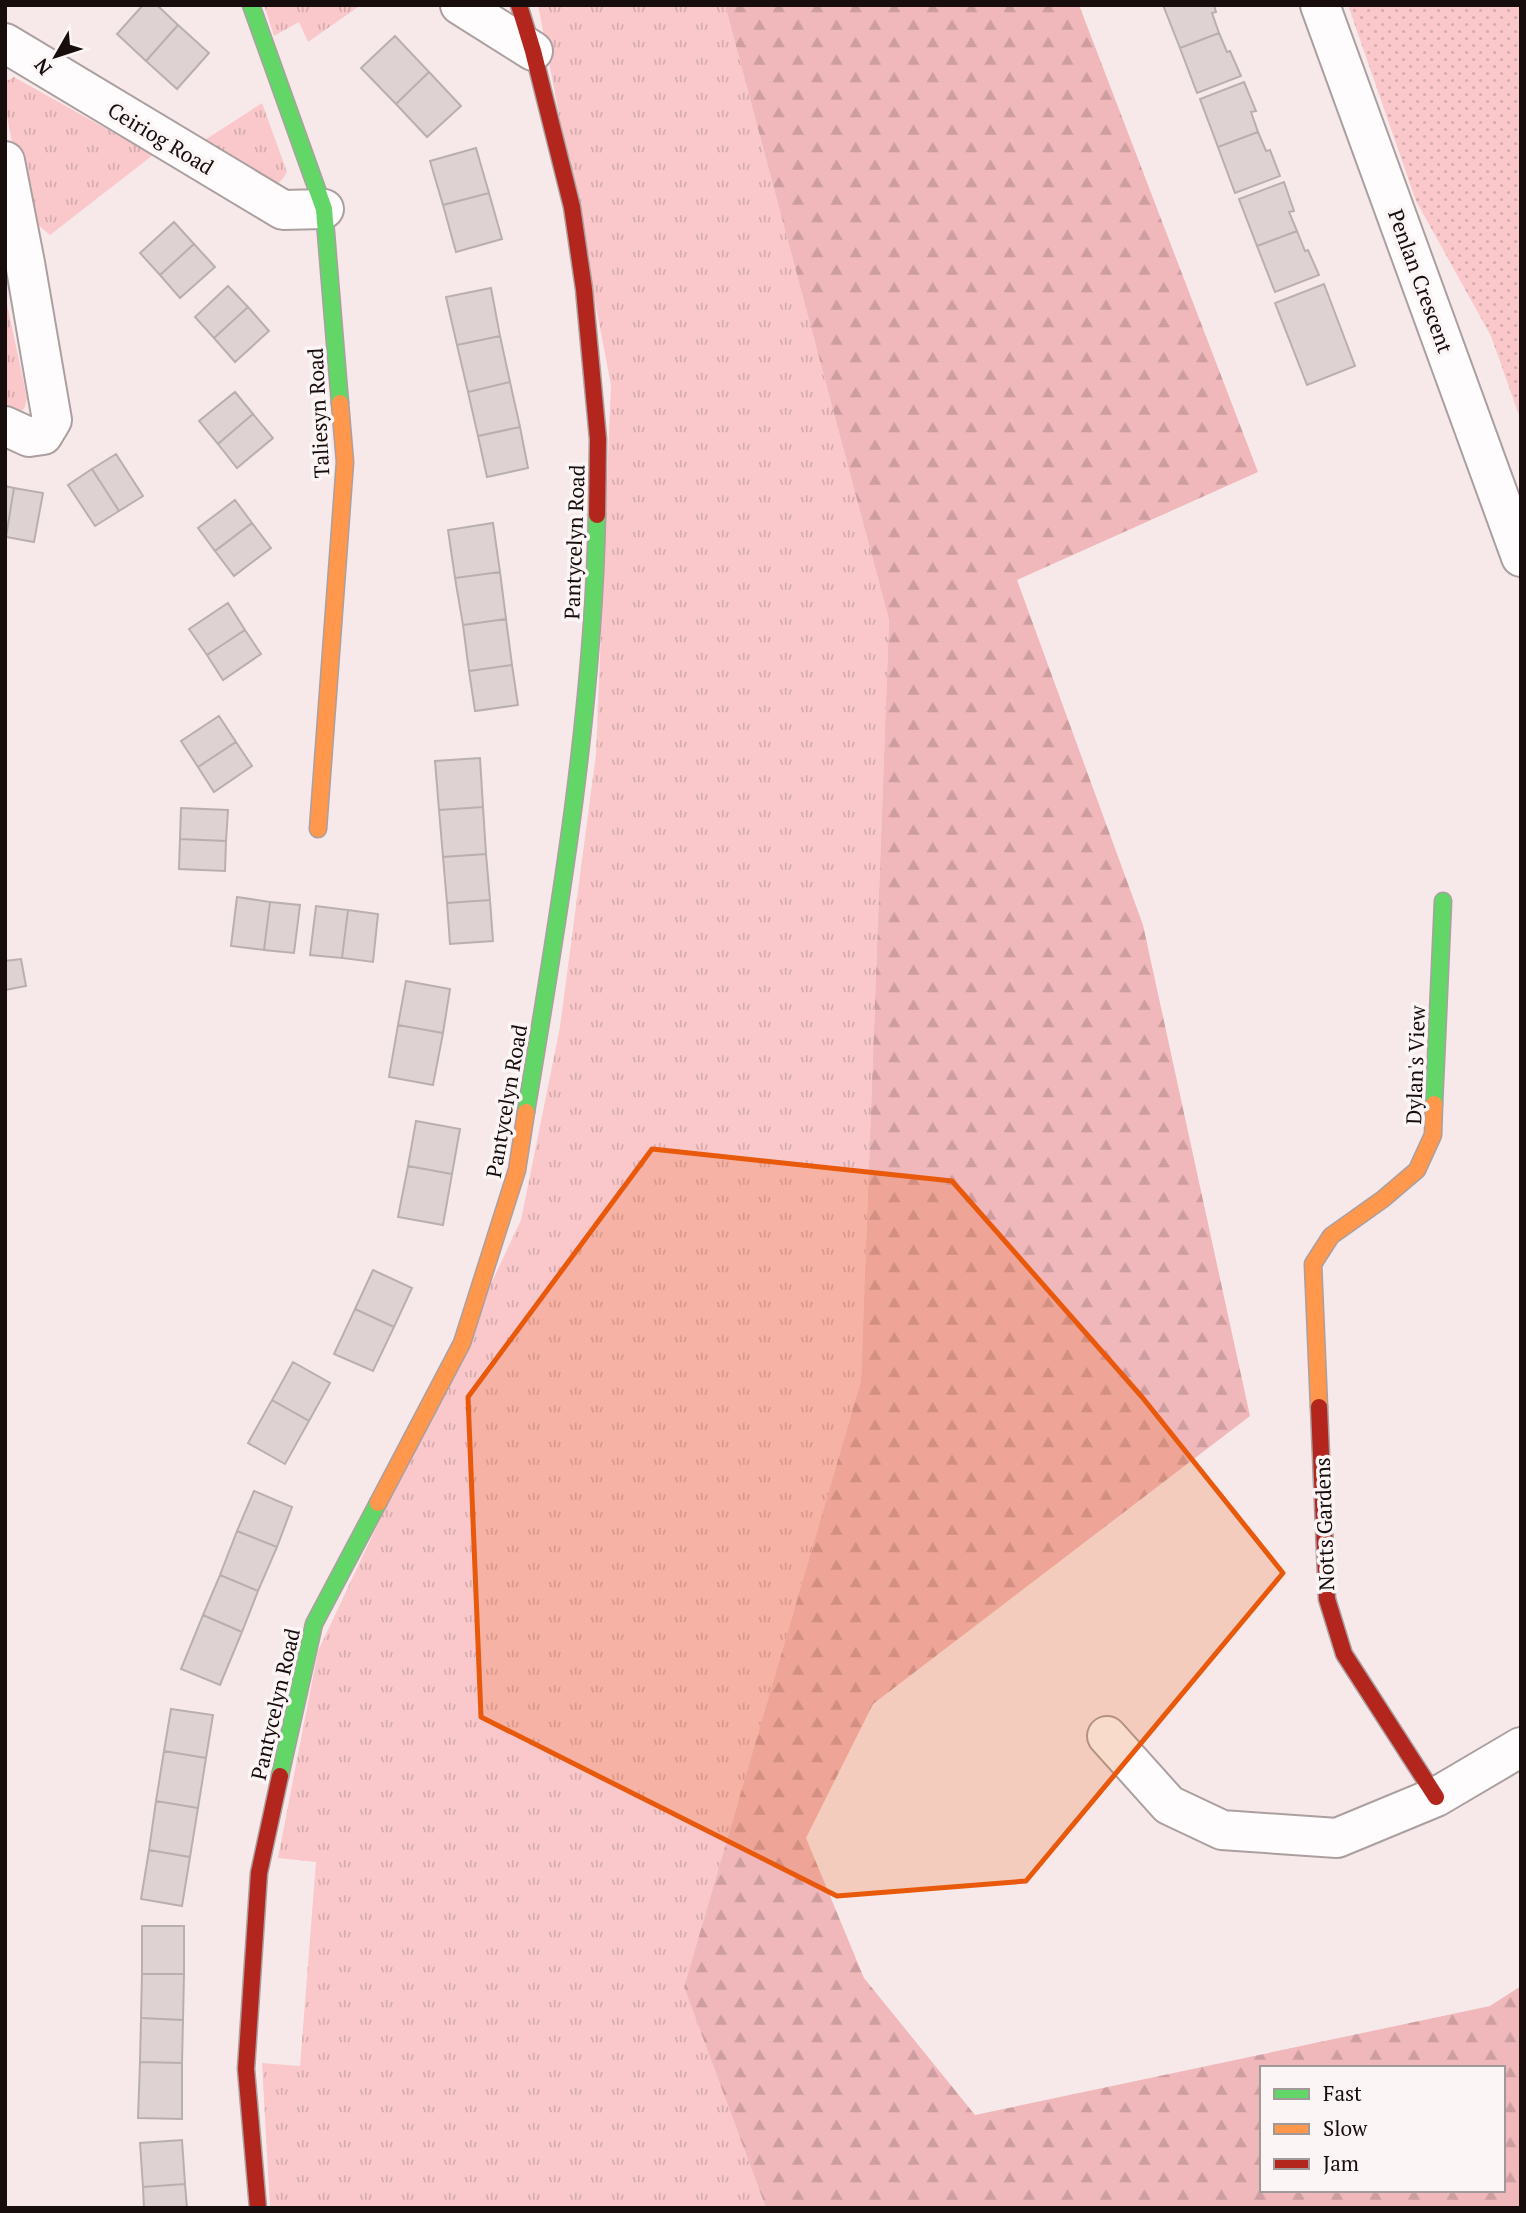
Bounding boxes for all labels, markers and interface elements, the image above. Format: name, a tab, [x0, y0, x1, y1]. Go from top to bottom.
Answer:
north arrow	[21, 21, 91, 91]
text: N	[28, 53, 57, 80]
street label: Ceiriog Road	[103, 95, 219, 181]
street label: Penlan Crescent	[1382, 205, 1460, 357]
street label: Taliesyn Road	[301, 347, 335, 479]
street label: Pantycelyn Road	[557, 464, 591, 620]
street label: Dylan's View	[1399, 1004, 1431, 1125]
street label: Pantycelyn Road	[479, 1022, 533, 1180]
street label: Notts Gardens	[1308, 1457, 1340, 1591]
street label: Pantycelyn Road	[244, 1625, 306, 1783]
legend	[1260, 2066, 1505, 2192]
text: Fast	[1323, 2079, 1362, 2107]
text: Slow	[1323, 2114, 1368, 2142]
text: Jam	[1323, 2149, 1359, 2177]

